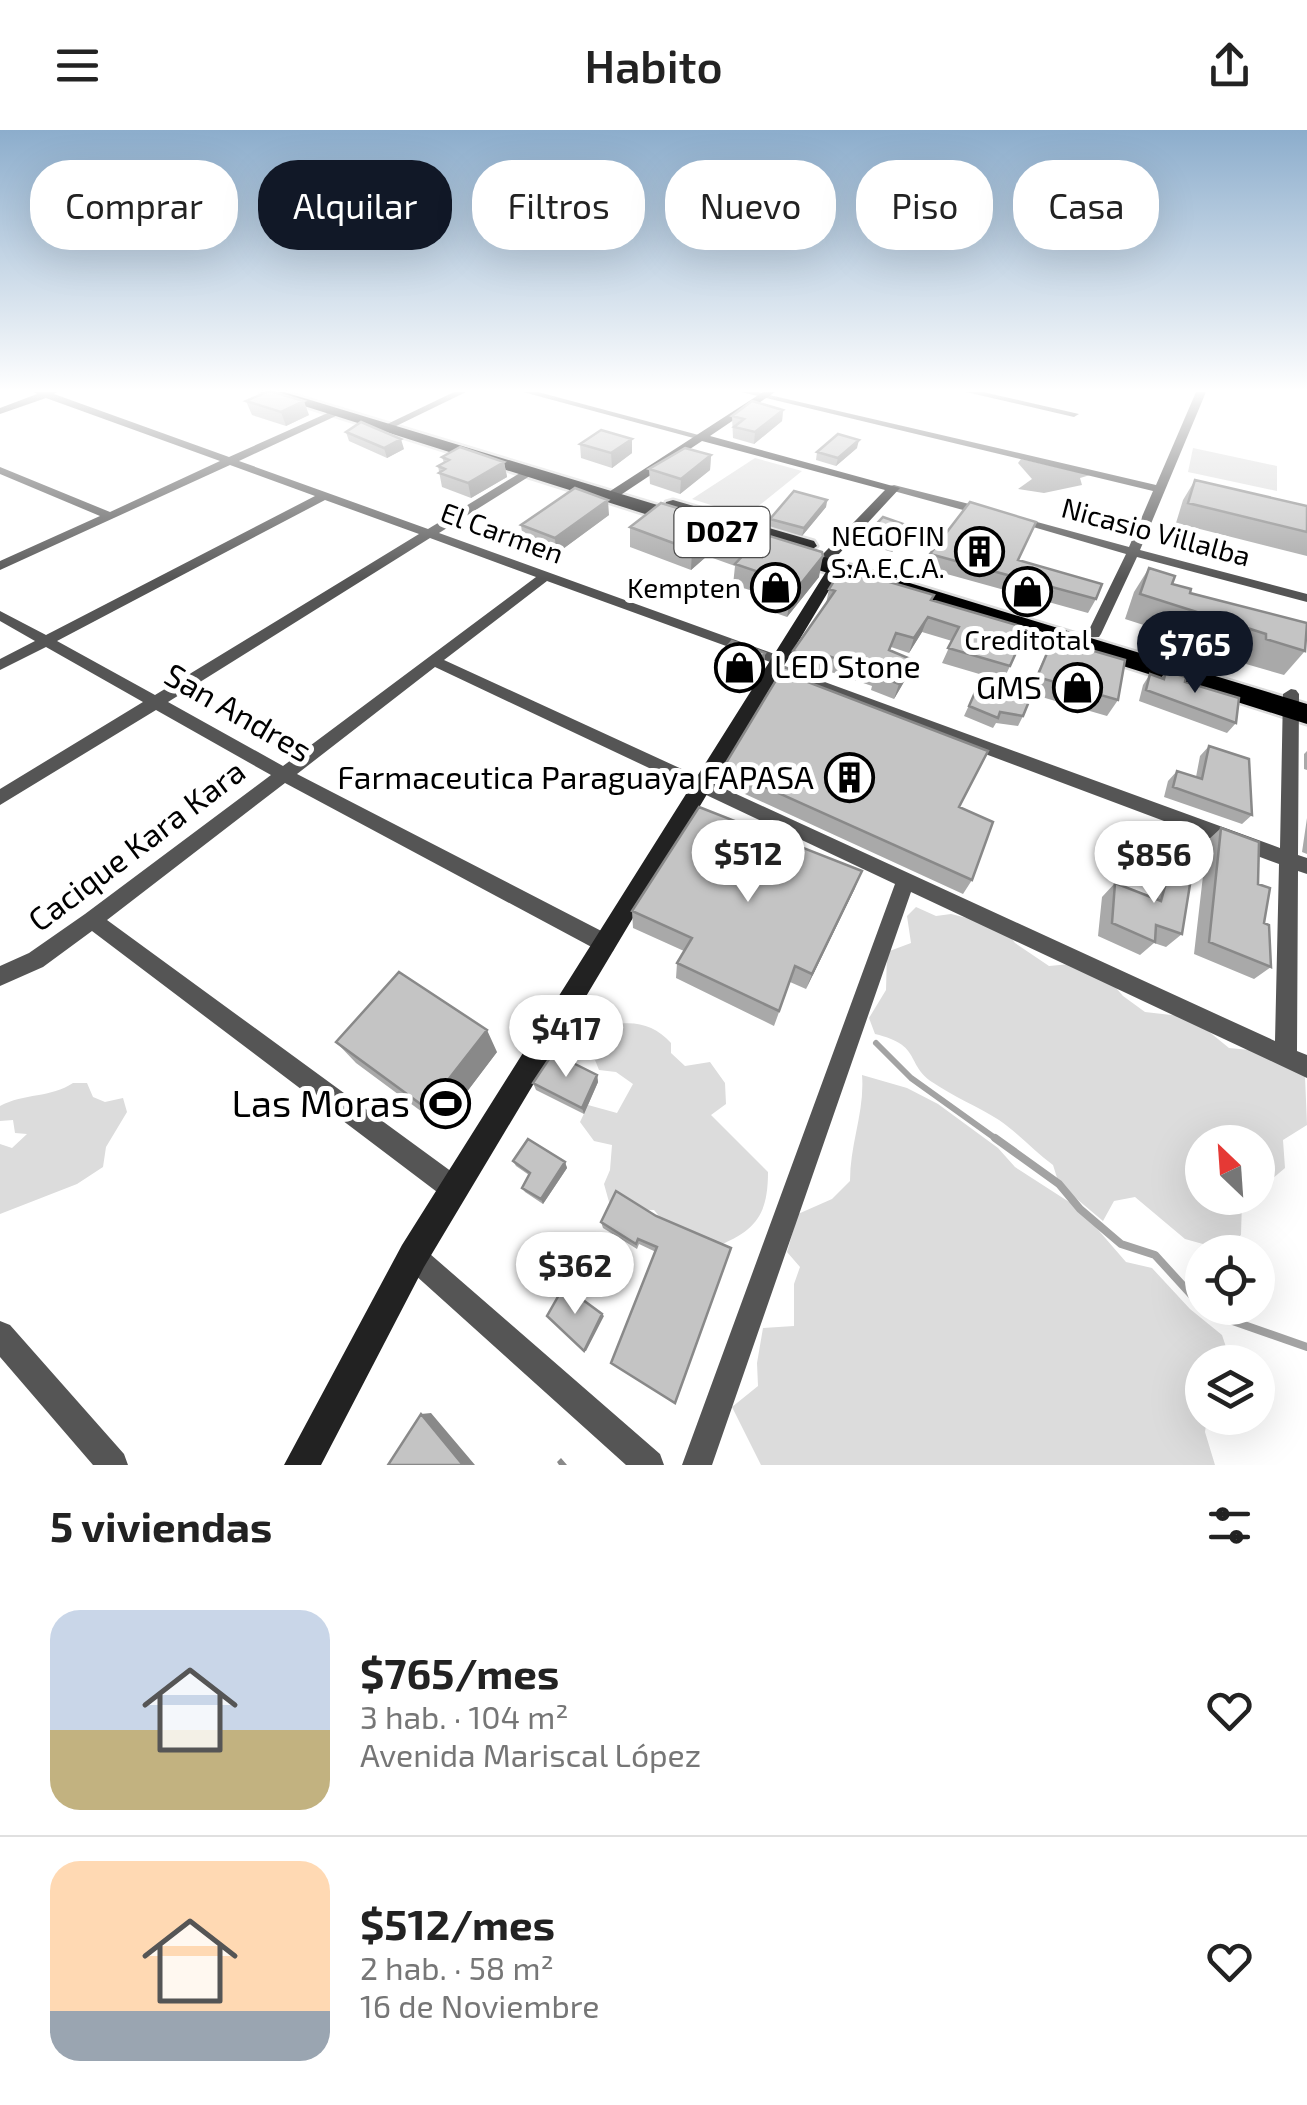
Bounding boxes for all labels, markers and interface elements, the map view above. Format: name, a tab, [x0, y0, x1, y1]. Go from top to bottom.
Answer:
icon: menu	[50, 38, 105, 93]
text: Habito	[584, 38, 723, 92]
icon: share	[1202, 38, 1257, 93]
chip: Comprar	[30, 160, 238, 250]
chip: Alquilar	[258, 160, 452, 250]
chip: Filtros	[472, 160, 645, 250]
chip: Nuevo	[665, 160, 836, 250]
chip: Piso	[856, 160, 993, 250]
chip: Casa	[1013, 160, 1159, 250]
street label: Nicasio Villalba	[1058, 490, 1254, 573]
street label: El Carmen	[436, 494, 568, 570]
road number: D027	[674, 507, 770, 557]
place label: NEGOFIN S.A.E.C.A.	[831, 518, 945, 584]
building icon: NEGOFIN S.A.E.C.A.	[954, 526, 1006, 578]
shop icon: Kempten	[750, 562, 802, 614]
shop icon: Creditotal	[1001, 566, 1053, 618]
place label: Kempten	[627, 570, 741, 604]
pin: $765	[1136, 611, 1254, 696]
place label: Creditotal	[964, 622, 1091, 656]
text: $765	[1159, 624, 1231, 662]
shop icon: LED Stone	[713, 641, 765, 693]
place label: LED Stone	[774, 646, 921, 684]
street label: San Andres	[159, 654, 319, 769]
shop icon: GMS	[1051, 662, 1103, 714]
place label: GMS	[976, 667, 1042, 705]
street label: Cacique Kara Kara	[20, 751, 251, 938]
building icon: Farmaceutica Paraguaya FAPASA	[823, 752, 875, 804]
place label: Farmaceutica Paraguaya FAPASA	[337, 757, 814, 795]
pin: $512	[689, 820, 807, 905]
pin: $856	[1095, 821, 1213, 906]
text: $512	[714, 833, 782, 871]
text: $856	[1116, 834, 1192, 872]
pin: $417	[507, 995, 625, 1080]
text: $417	[531, 1008, 601, 1046]
sports icon: Las Moras	[419, 1078, 471, 1130]
place label: Las Moras	[232, 1079, 410, 1125]
north arrow	[1185, 1125, 1275, 1215]
map controls	[1185, 1125, 1275, 1435]
pin: $362	[516, 1232, 634, 1317]
button: locate	[1185, 1235, 1275, 1325]
text: $362	[538, 1245, 612, 1283]
button: layers	[1185, 1345, 1275, 1435]
icon: filters	[1202, 1498, 1257, 1553]
text: 5 viviendas	[50, 1500, 272, 1550]
text: $765/mes	[360, 1647, 559, 1697]
icon: home	[130, 1650, 250, 1770]
icon: heart	[1202, 1683, 1257, 1738]
text: 3 hab. · 104 m²	[360, 1697, 569, 1735]
text: Avenida Mariscal López	[360, 1735, 701, 1773]
text: $512/mes	[360, 1898, 555, 1948]
icon: home	[130, 1901, 250, 2021]
icon: heart	[1202, 1934, 1257, 1989]
text: 2 hab. · 58 m²	[360, 1948, 554, 1986]
text: 16 de Noviembre	[360, 1986, 599, 2024]

